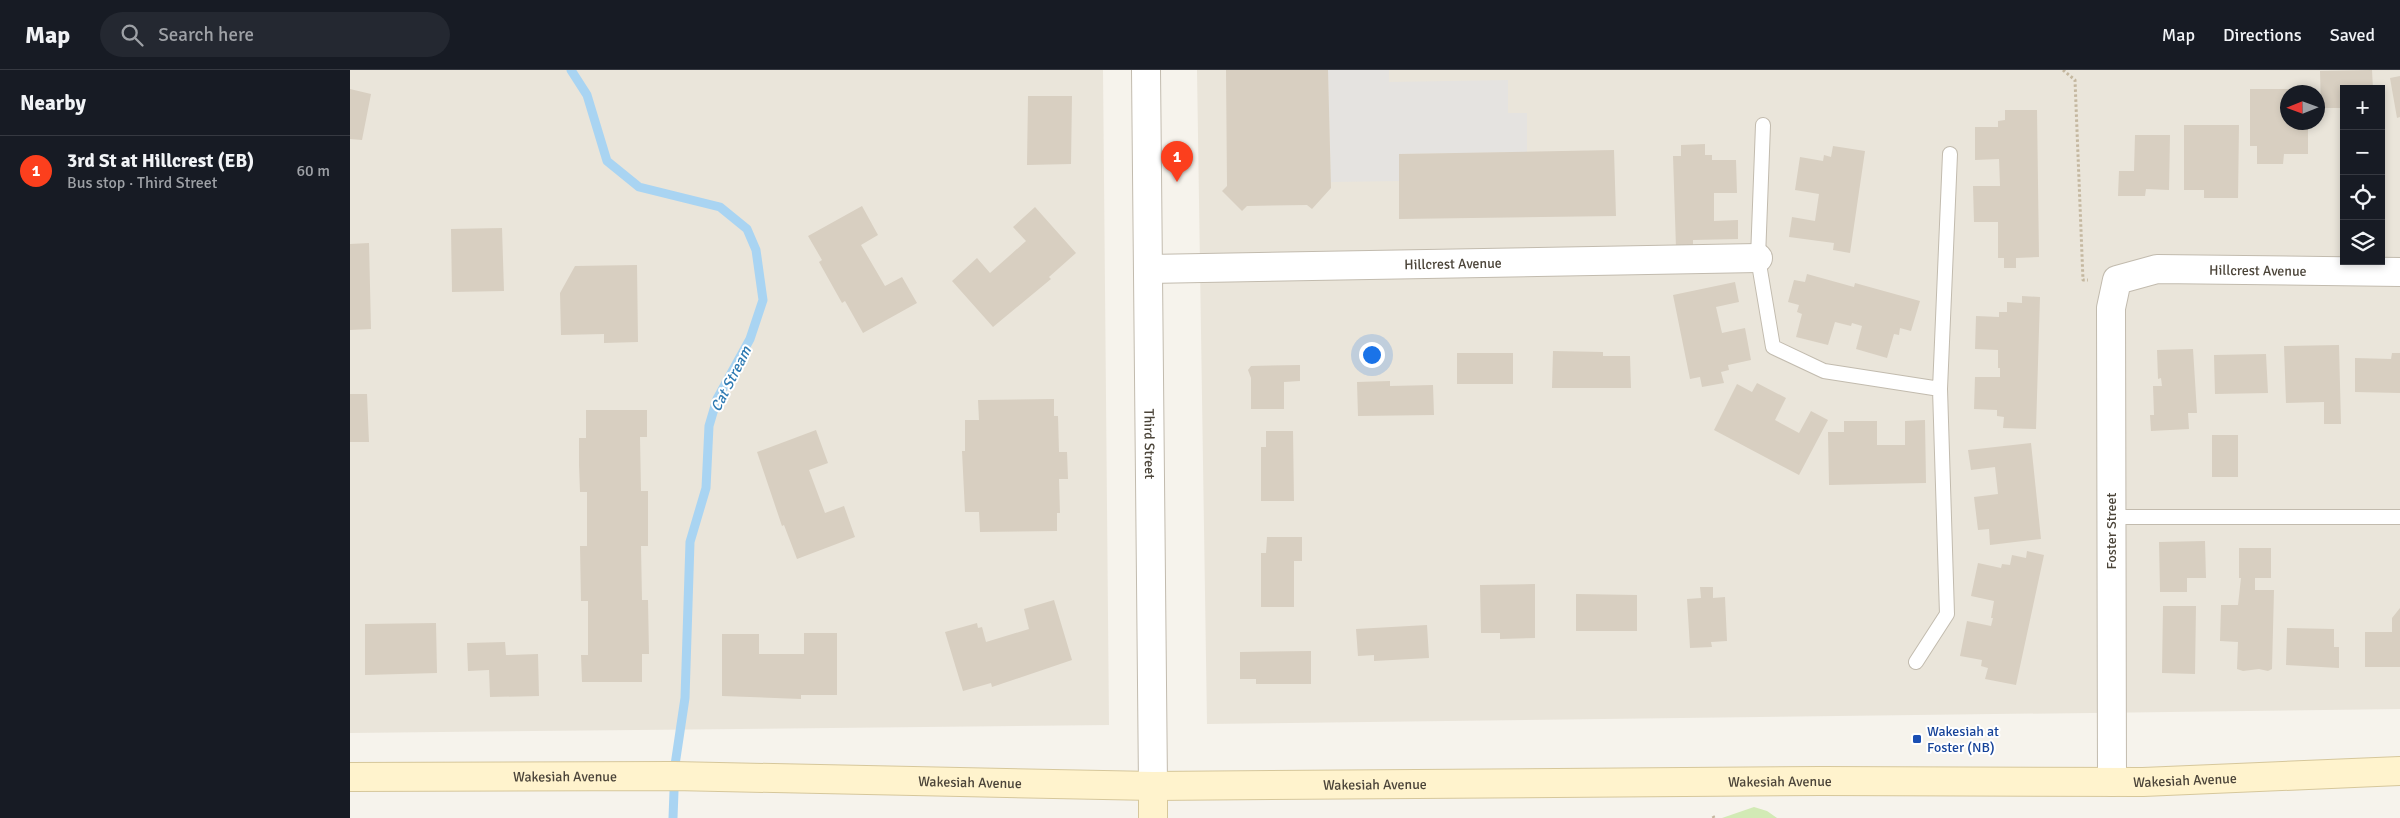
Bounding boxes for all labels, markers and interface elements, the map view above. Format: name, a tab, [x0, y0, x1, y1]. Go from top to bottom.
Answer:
search box	[100, 12, 450, 57]
text: Map	[25, 20, 70, 50]
icon: search	[118, 21, 146, 49]
text: Search here	[158, 23, 254, 47]
text: Map	[2162, 24, 2195, 46]
text: Directions	[2223, 24, 2302, 46]
text: Saved	[2330, 24, 2375, 46]
north arrow	[2280, 85, 2325, 130]
map controls	[2340, 85, 2385, 265]
button: +	[2340, 85, 2385, 130]
text: Nearby	[20, 90, 86, 116]
button: −	[2340, 130, 2385, 175]
pin: 1	[1161, 141, 1193, 182]
text: 3rd St at Hillcrest (EB)	[67, 149, 254, 173]
text: 1	[32, 161, 40, 181]
text: 60 m	[296, 161, 330, 181]
text: Bus stop · Third Street	[67, 173, 217, 193]
button: locate	[2340, 175, 2385, 220]
button: layers	[2340, 220, 2385, 265]
street label: Hillcrest Avenue	[1404, 254, 1502, 273]
street label: Hillcrest Avenue	[2209, 261, 2307, 279]
water label: Cat Stream	[707, 342, 756, 415]
your location	[1359, 342, 1385, 368]
street label: Third Street	[1141, 409, 1159, 479]
street label: Foster Street	[2103, 493, 2120, 569]
place label: Wakesiah at Foster (NB)	[1927, 723, 1999, 756]
marker: Wakesiah at Foster (NB)	[1911, 733, 1923, 745]
street label: Wakesiah Avenue	[513, 768, 617, 785]
street label: Wakesiah Avenue	[2133, 769, 2237, 791]
street label: Wakesiah Avenue	[1728, 772, 1832, 790]
street label: Wakesiah Avenue	[918, 773, 1022, 792]
street label: Wakesiah Avenue	[1323, 775, 1427, 793]

